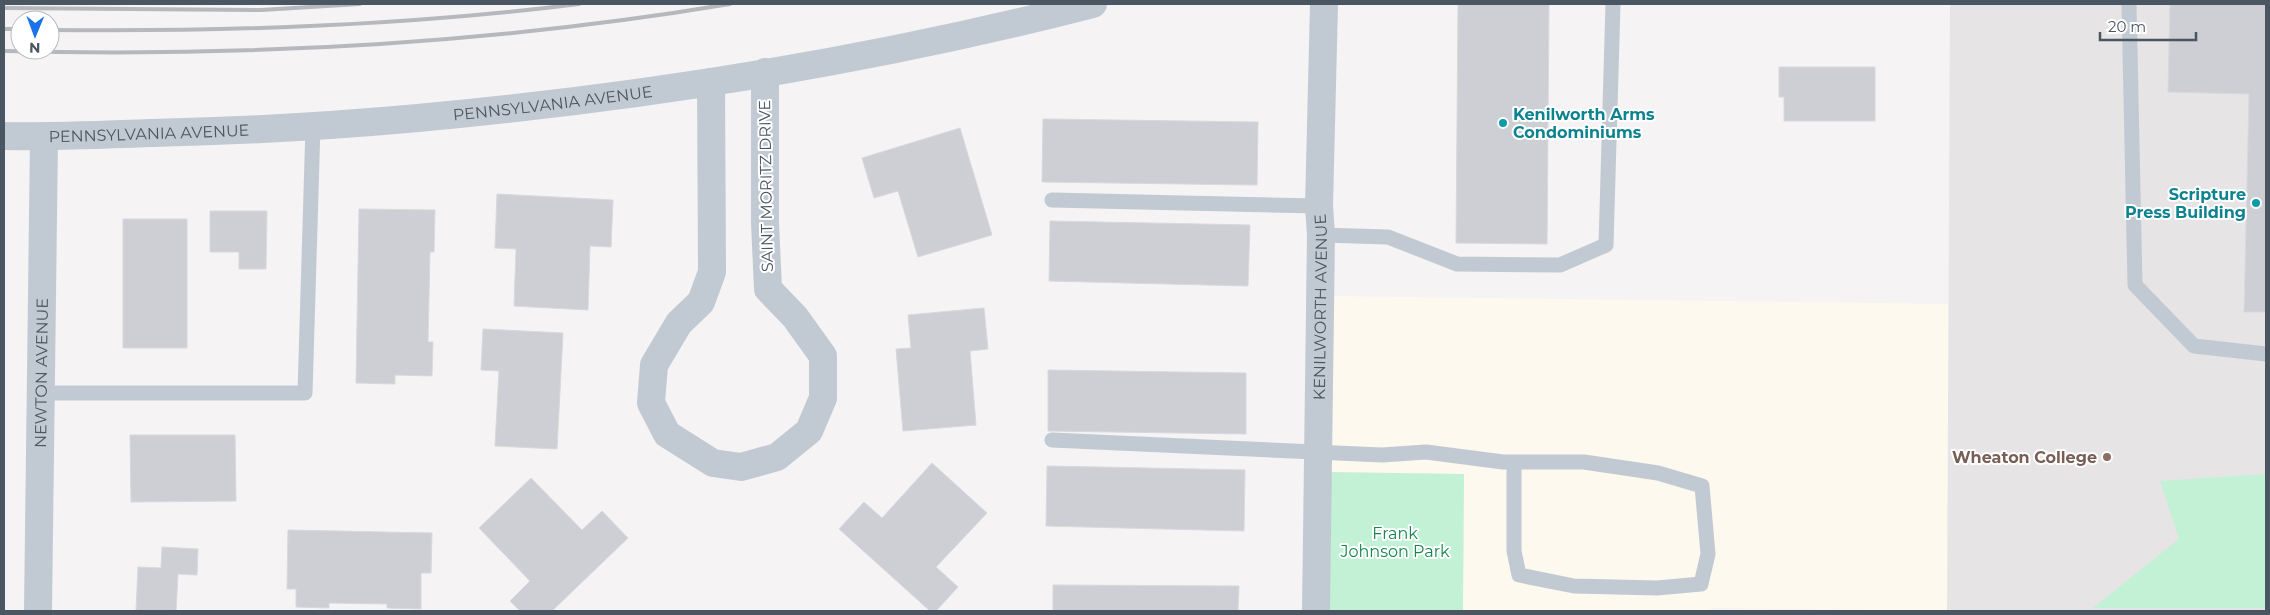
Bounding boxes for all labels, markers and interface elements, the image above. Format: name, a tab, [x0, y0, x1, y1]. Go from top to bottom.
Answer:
north arrow	[10, 10, 60, 60]
scale bar	[2100, 10, 2196, 42]
text: 20 m	[2108, 17, 2146, 36]
text: N	[29, 39, 41, 57]
street label: PENNSYLVANIA AVENUE	[452, 81, 654, 124]
street label: SAINT MORITZ DRIVE	[755, 100, 777, 272]
place label: Kenilworth Arms Condominiums	[1513, 105, 1655, 142]
marker: Kenilworth Arms Condominiums	[1497, 117, 1509, 129]
street label: PENNSYLVANIA AVENUE	[48, 120, 250, 146]
place label: Scripture Press Building	[2125, 185, 2246, 222]
marker: Scripture Press Building	[2250, 197, 2262, 209]
street label: KENILWORTH AVENUE	[1309, 213, 1331, 400]
street label: NEWTON AVENUE	[31, 298, 51, 448]
place label: Wheaton College	[1952, 448, 2097, 467]
marker: Wheaton College	[2101, 451, 2113, 463]
park label: Frank Johnson Park	[1339, 524, 1450, 561]

